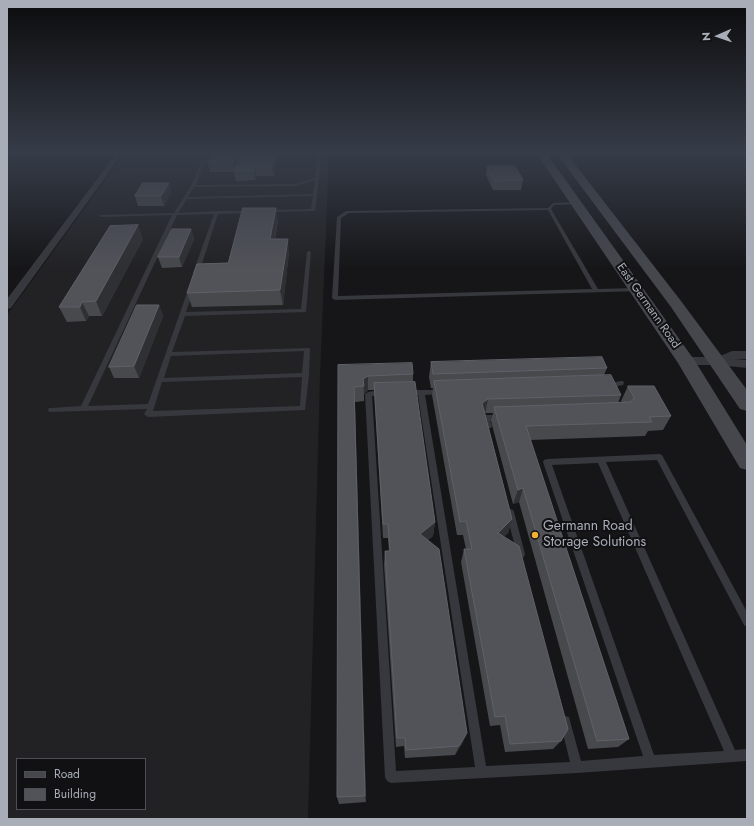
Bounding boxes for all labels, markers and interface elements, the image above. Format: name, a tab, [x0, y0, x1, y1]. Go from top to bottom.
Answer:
north arrow	[698, 16, 738, 56]
text: N	[698, 32, 714, 41]
street label: East Germann Road	[613, 261, 683, 351]
place label: Germann Road Storage Solutions	[543, 519, 646, 552]
marker: Germann Road Storage Solutions	[530, 530, 540, 540]
legend	[16, 758, 146, 810]
text: Road	[54, 765, 80, 783]
text: Building	[54, 785, 96, 803]

